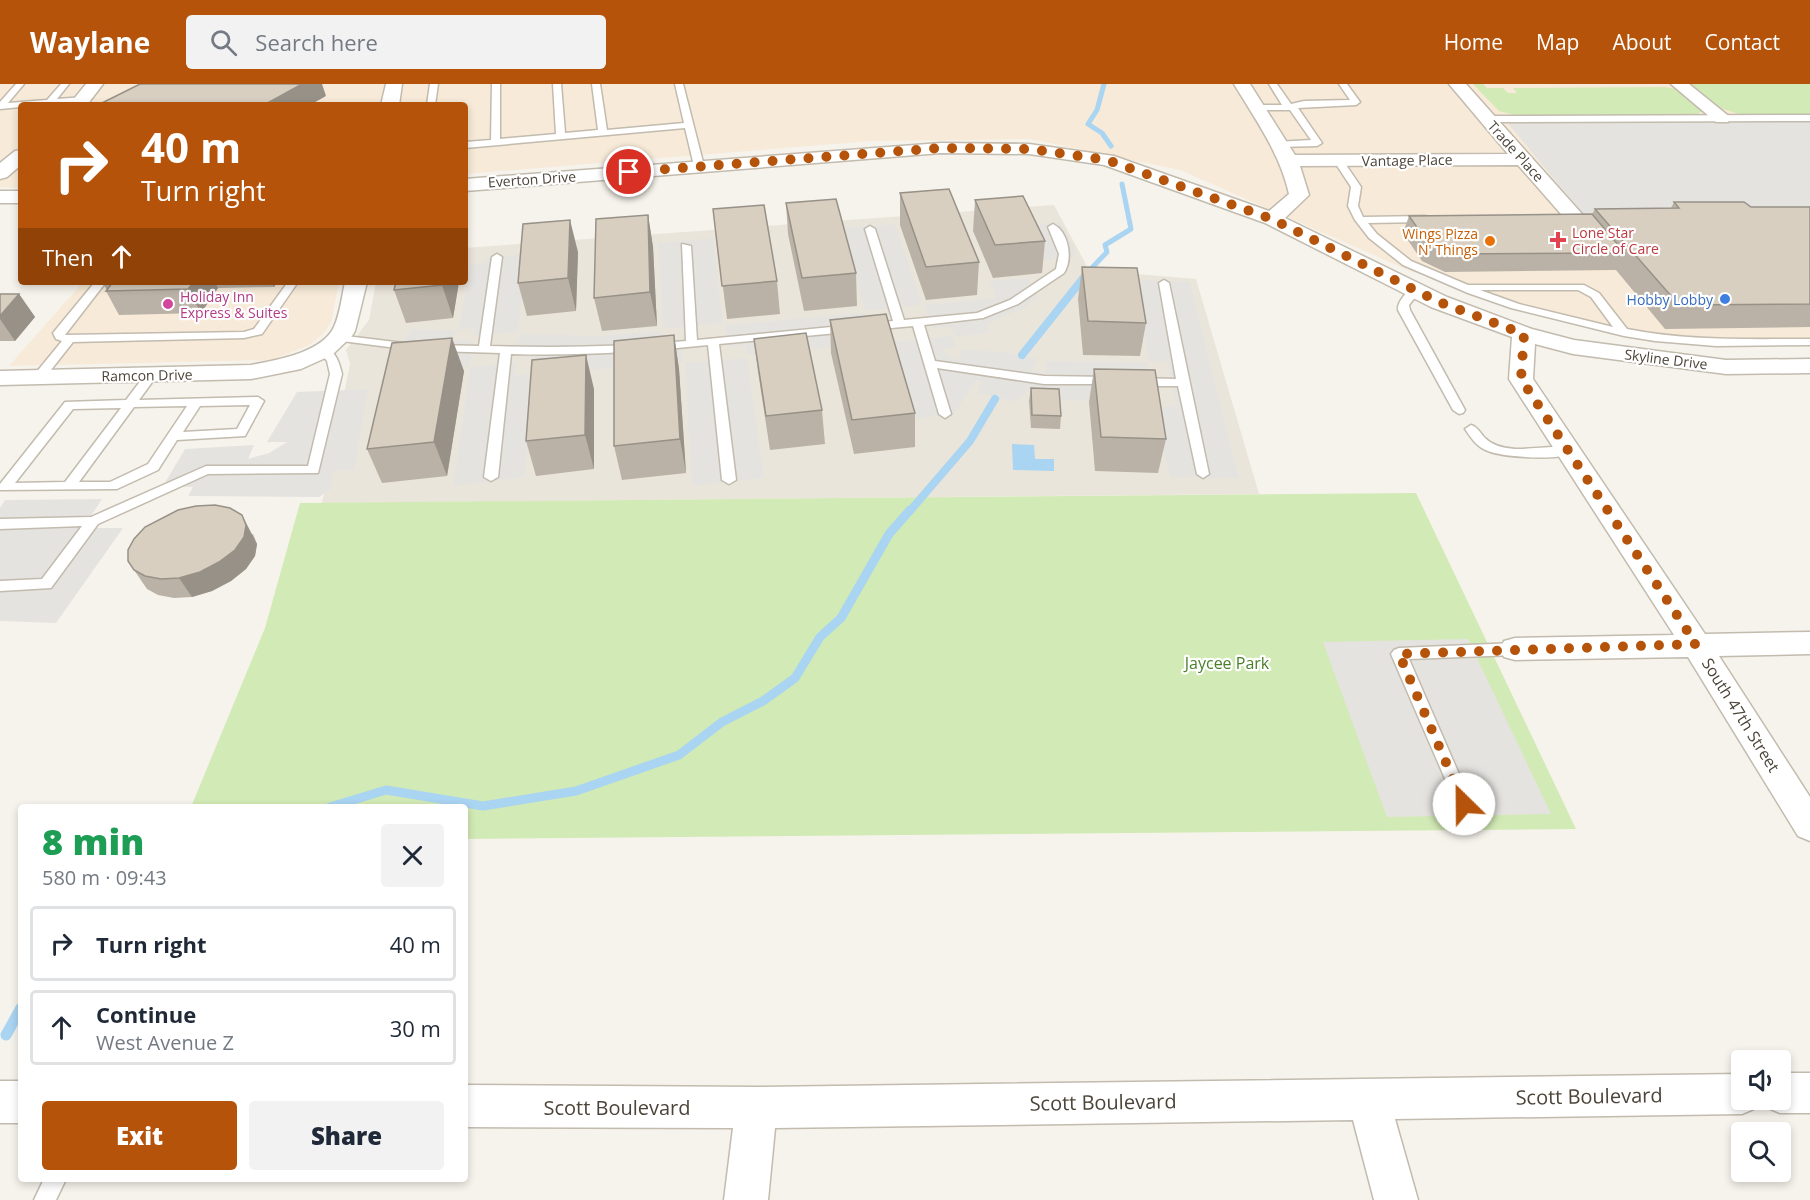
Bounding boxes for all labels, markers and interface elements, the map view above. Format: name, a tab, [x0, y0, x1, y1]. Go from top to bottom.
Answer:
search box	[186, 15, 606, 69]
text: Waylane	[30, 23, 150, 61]
icon: search	[207, 26, 240, 59]
text: Search here	[255, 27, 378, 57]
text: Home	[1444, 28, 1503, 56]
text: Map	[1536, 28, 1579, 56]
text: About	[1612, 28, 1672, 56]
text: Contact	[1705, 28, 1780, 56]
street label: Trade Place	[1484, 117, 1548, 186]
text: 40 m	[141, 118, 241, 175]
icon: right	[42, 126, 120, 204]
pin	[603, 146, 654, 197]
street label: Vantage Place	[1361, 150, 1453, 170]
icon: arrive	[612, 155, 645, 188]
street label: Everton Drive	[487, 166, 577, 192]
text: Turn right	[141, 172, 266, 209]
place label: Lone Star Circle of Care	[1572, 223, 1659, 258]
place label: Wings Pizza N' Things	[1402, 224, 1478, 259]
marker: Lone Star Circle of Care	[1549, 231, 1567, 249]
marker: Wings Pizza N' Things	[1483, 234, 1497, 248]
icon: ahead	[105, 240, 138, 273]
text: Then	[42, 242, 93, 272]
place label: Holiday Inn Express & Suites	[180, 287, 288, 322]
place label: Hobby Lobby	[1627, 290, 1714, 309]
marker: Hobby Lobby	[1718, 292, 1732, 306]
marker: Holiday Inn Express & Suites	[161, 297, 175, 311]
street label: Skyline Drive	[1623, 344, 1709, 374]
street label: Ramcon Drive	[101, 365, 193, 385]
park label: Jaycee Park	[1183, 652, 1270, 674]
street label: South 47th Street	[1697, 654, 1785, 776]
position arrow	[1432, 772, 1496, 836]
text: 8 min	[42, 817, 144, 866]
button: close	[381, 824, 444, 887]
text: 580 m · 09:43	[42, 864, 167, 891]
icon: right	[45, 927, 78, 960]
text: Turn right	[96, 929, 207, 959]
text: 40 m	[390, 929, 441, 959]
text: Continue	[96, 999, 196, 1029]
icon: ahead	[45, 1011, 78, 1044]
text: 30 m	[390, 1013, 441, 1043]
text: West Avenue Z	[96, 1029, 234, 1056]
map controls	[1731, 1050, 1791, 1182]
button: sound	[1731, 1050, 1791, 1110]
street label: Scott Boulevard	[1515, 1081, 1663, 1111]
street label: Scott Boulevard	[1029, 1087, 1177, 1117]
street label: Scott Boulevard	[543, 1094, 691, 1121]
button: Exit	[42, 1101, 237, 1170]
button: Share	[249, 1101, 444, 1170]
button: search	[1731, 1122, 1791, 1182]

